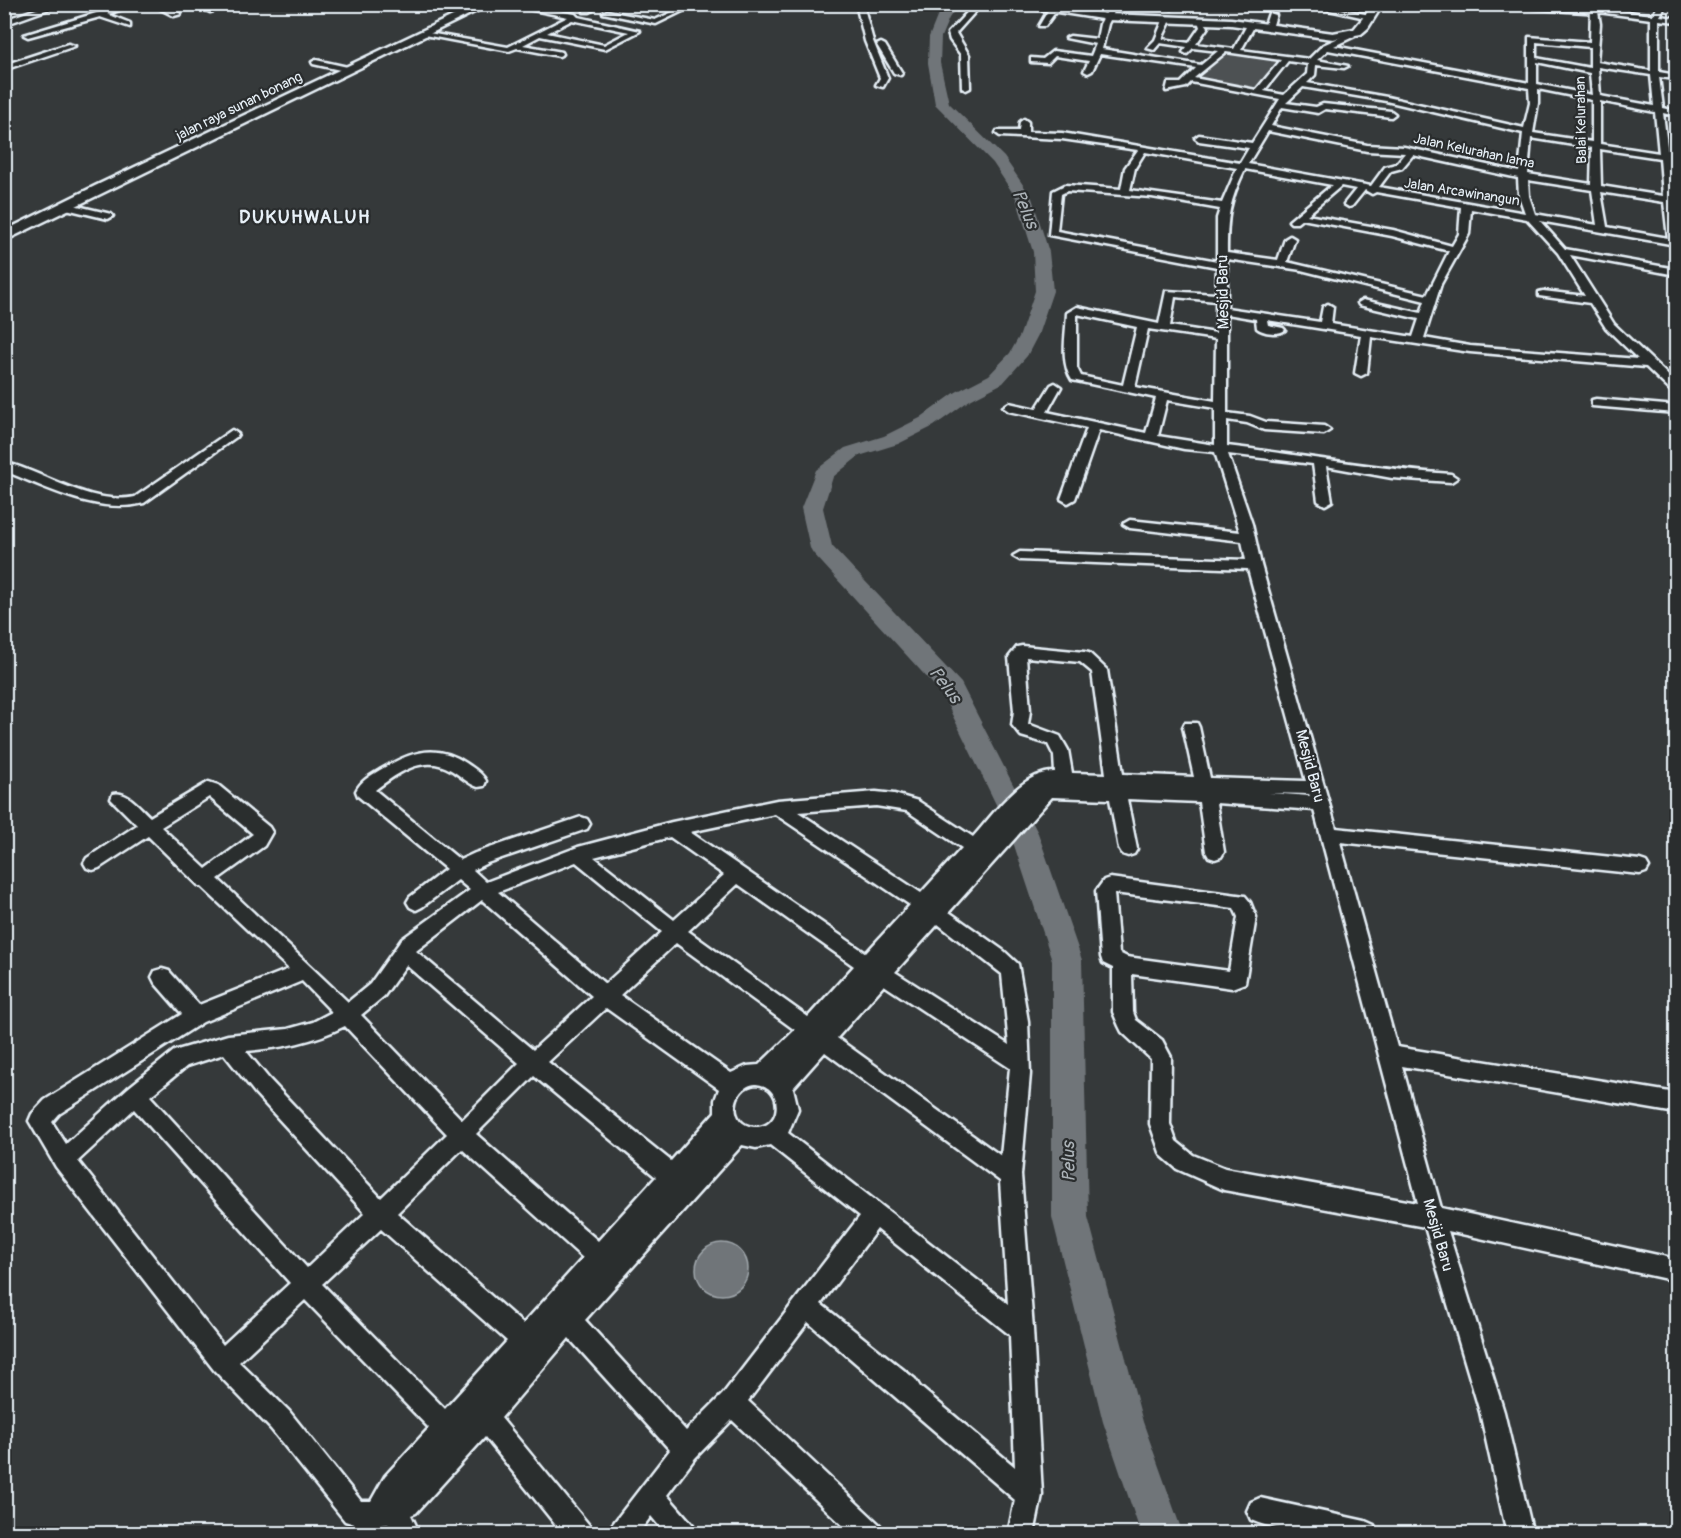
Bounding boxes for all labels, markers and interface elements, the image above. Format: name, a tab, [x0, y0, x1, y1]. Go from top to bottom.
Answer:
street label: jalan raya sunan bonang	[172, 68, 305, 144]
street label: Balai Kelurahan	[1572, 76, 1590, 164]
street label: Jalan Kelurahan lama	[1412, 130, 1536, 172]
street label: Jalan Arcawinangun	[1403, 174, 1521, 210]
water label: Pelus	[1007, 186, 1044, 234]
district label: DUKUHWALUH	[239, 206, 371, 229]
street label: Mesjid Baru	[1212, 255, 1234, 329]
water label: Pelus	[924, 662, 967, 710]
street label: Mesjid Baru	[1291, 727, 1329, 805]
water label: Pelus	[1057, 1140, 1081, 1182]
street label: Mesjid Baru	[1418, 1196, 1458, 1274]

